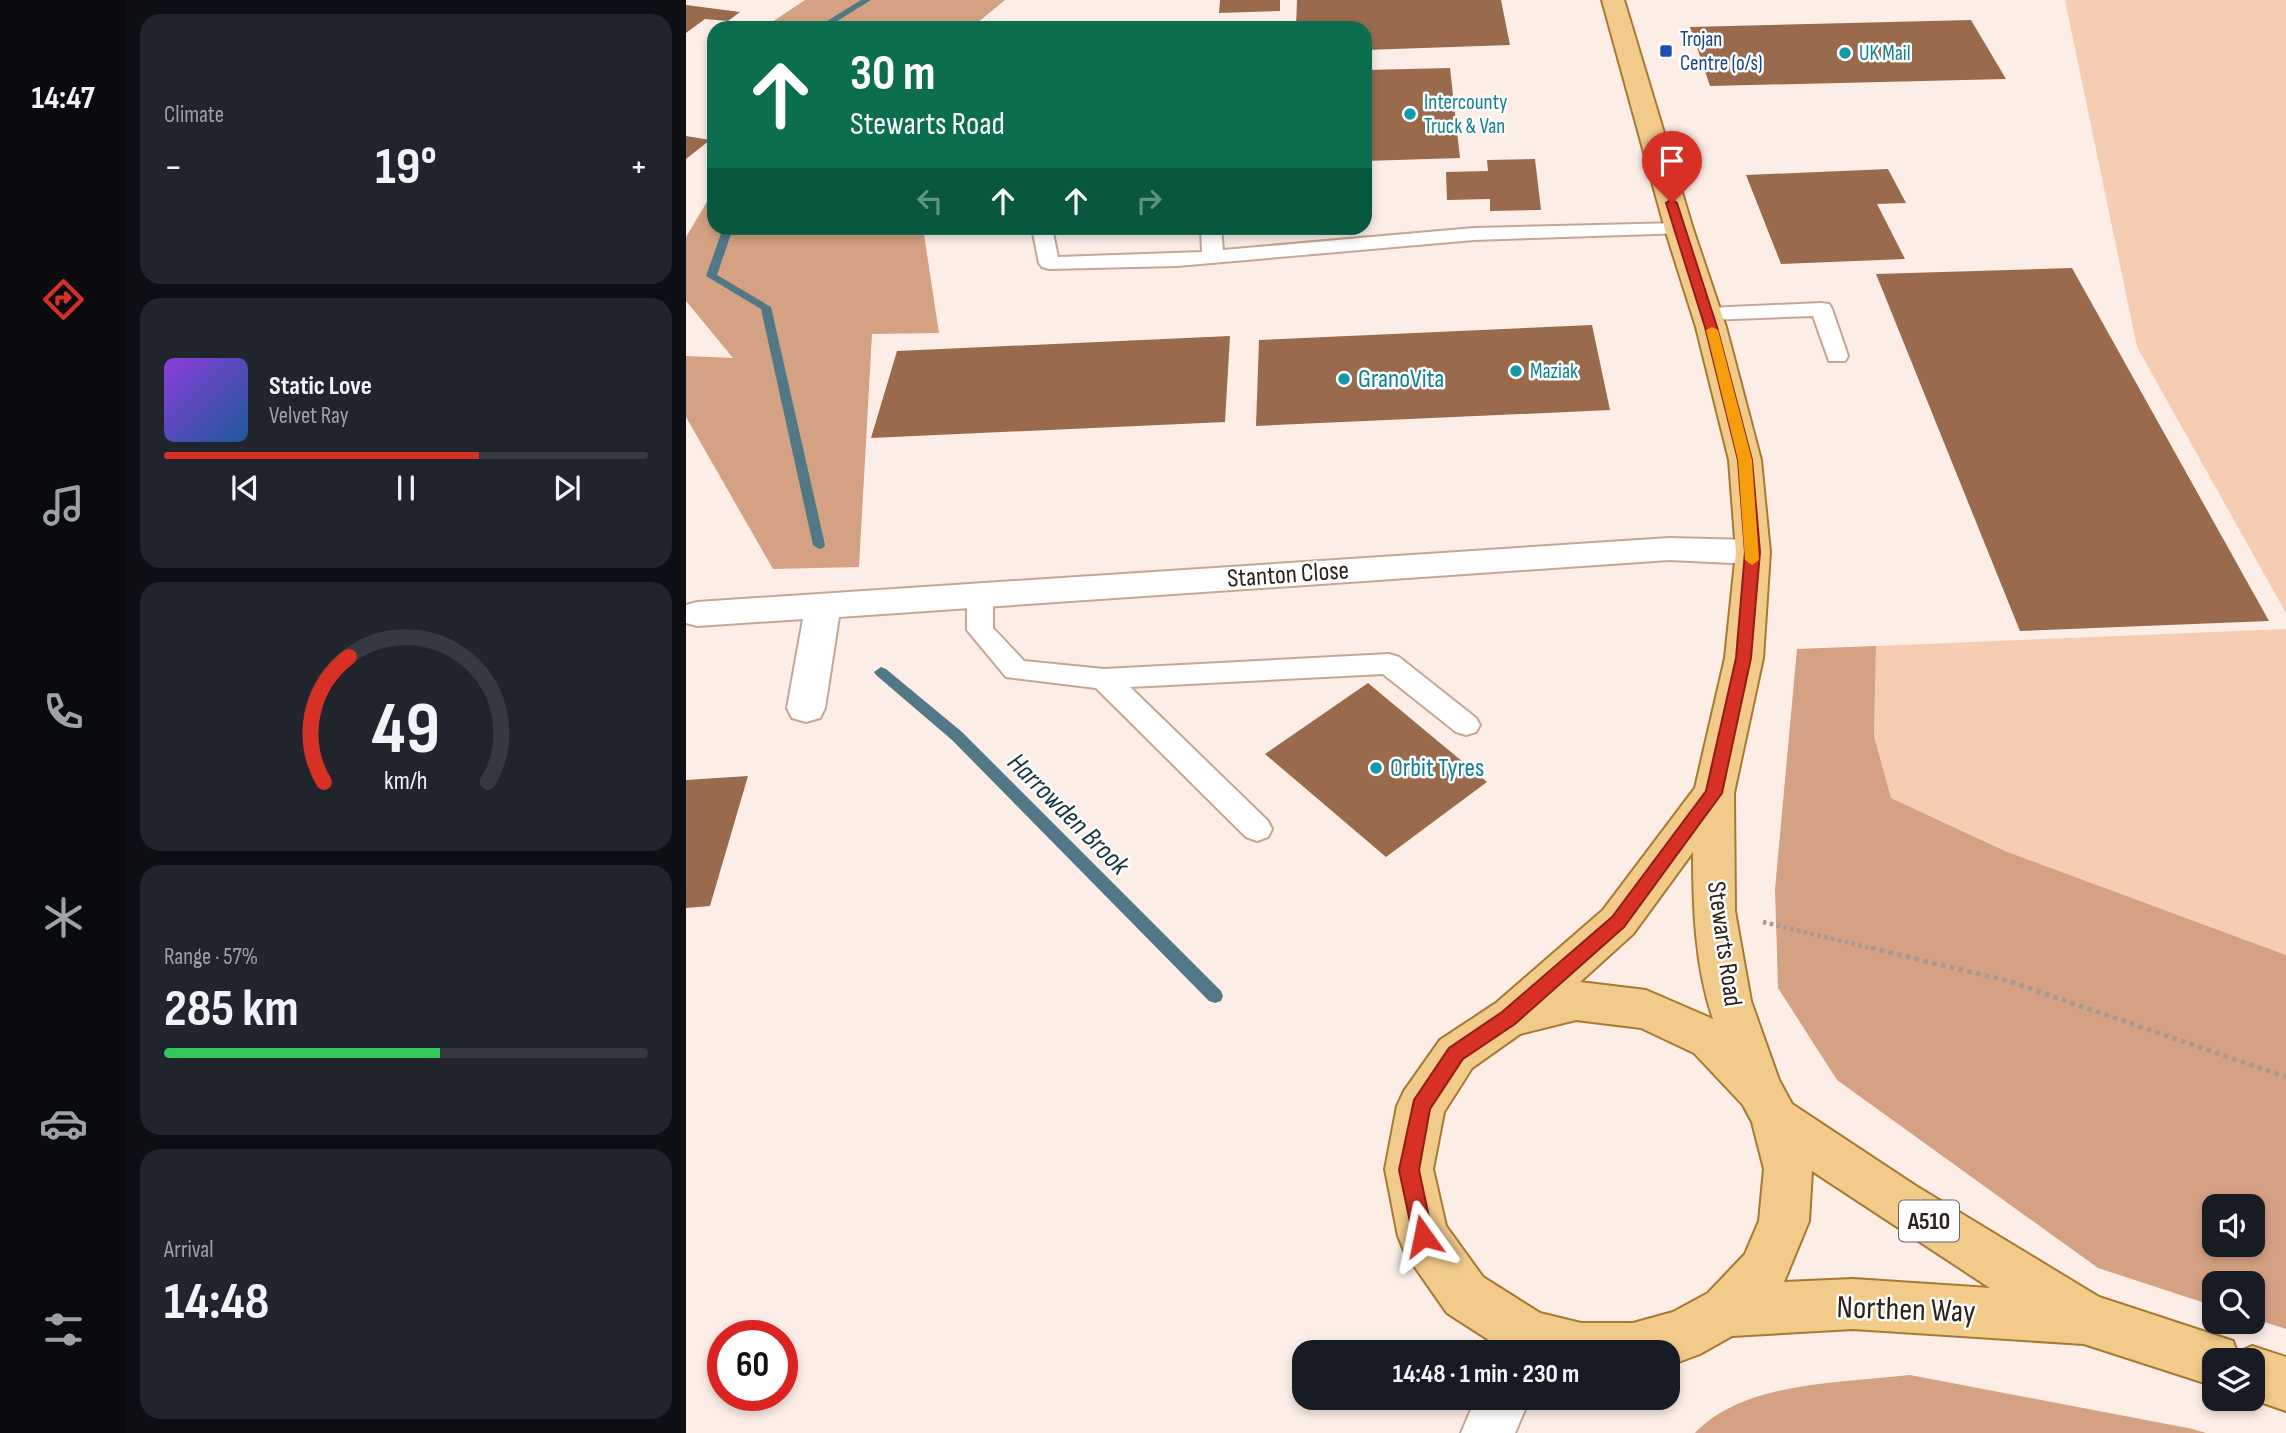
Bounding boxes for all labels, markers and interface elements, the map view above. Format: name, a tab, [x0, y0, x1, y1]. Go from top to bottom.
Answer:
place label: Trojan Centre (o/s)	[1680, 27, 1763, 76]
place label: UK Mail	[1859, 41, 1911, 66]
marker: Trojan Centre (o/s)	[1658, 43, 1674, 59]
text: 30 m	[850, 45, 935, 104]
marker: UK Mail	[1837, 45, 1853, 61]
icon: ahead	[735, 49, 826, 140]
text: 14:47	[31, 79, 95, 118]
place label: Intercounty Truck & Van	[1424, 90, 1507, 139]
text: Climate	[164, 101, 224, 129]
text: Stewarts Road	[850, 105, 1005, 144]
marker: Intercounty Truck & Van	[1402, 106, 1418, 122]
pin	[1642, 131, 1702, 203]
text: 19°	[375, 136, 437, 199]
icon: arrive	[1653, 142, 1691, 180]
text: −	[164, 145, 183, 190]
text: +	[629, 145, 648, 190]
icon: left	[911, 182, 949, 220]
icon: ahead	[984, 182, 1022, 220]
icon: ahead	[1057, 182, 1095, 220]
icon: right	[1130, 182, 1168, 220]
icon: directions	[39, 275, 88, 324]
place label: Maziak	[1530, 359, 1578, 384]
marker: Maziak	[1508, 363, 1524, 379]
place label: GranoVita	[1358, 364, 1444, 395]
text: Static Love	[269, 371, 372, 402]
marker: GranoVita	[1336, 371, 1352, 387]
text: Velvet Ray	[269, 402, 349, 430]
icon: previous	[226, 469, 264, 507]
icon: pause	[387, 469, 425, 507]
icon: next	[548, 469, 586, 507]
icon: music	[39, 481, 88, 530]
street label: Stanton Close	[1226, 555, 1350, 595]
icon: phone	[39, 687, 88, 736]
text: 49	[372, 687, 440, 775]
water label: Harrowden Brook	[1000, 746, 1137, 883]
place label: Orbit Tyres	[1390, 753, 1484, 784]
marker: Orbit Tyres	[1368, 760, 1384, 776]
text: km/h	[384, 766, 428, 797]
street label: Stewarts Road	[1700, 880, 1748, 1008]
icon: climate	[39, 893, 88, 942]
text: Range · 57%	[164, 943, 258, 971]
text: 285 km	[164, 978, 299, 1041]
icon: car	[39, 1099, 88, 1148]
map controls	[2202, 1194, 2265, 1411]
button: sound	[2202, 1194, 2265, 1257]
position arrow	[1386, 1199, 1460, 1273]
road number: A510	[1899, 1200, 1959, 1241]
text: Arrival	[164, 1236, 213, 1264]
text: 14:48	[164, 1271, 269, 1334]
button: search	[2202, 1271, 2265, 1334]
street label: Northen Way	[1836, 1288, 1976, 1332]
icon: filters	[39, 1305, 88, 1354]
speed limit sign: 60	[707, 1320, 798, 1411]
button: layers	[2202, 1348, 2265, 1411]
text: 14:48 · 1 min · 230 m	[1393, 1359, 1579, 1390]

